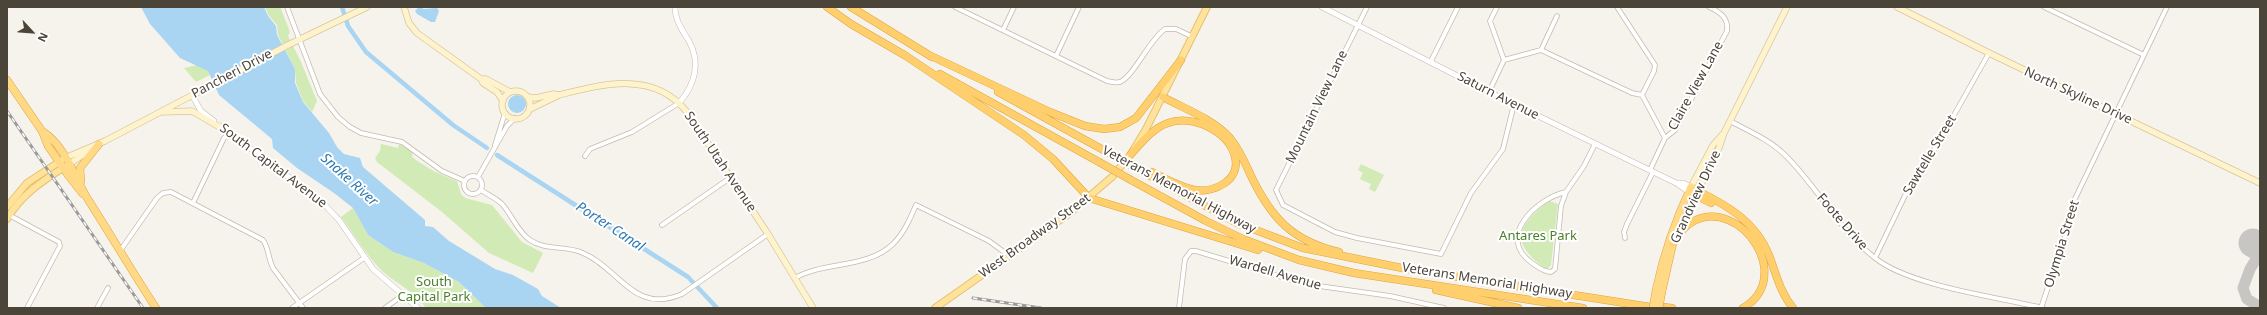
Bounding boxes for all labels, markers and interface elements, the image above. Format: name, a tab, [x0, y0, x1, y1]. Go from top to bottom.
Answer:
north arrow	[12, 12, 52, 52]
text: N	[35, 30, 52, 45]
street label: Claire View Lane	[1665, 39, 1727, 133]
street label: Pancheri Drive	[189, 46, 275, 102]
street label: Mountain View Lane	[1283, 48, 1351, 166]
street label: North Skyline Drive	[2021, 64, 2135, 128]
street label: Saturn Avenue	[1455, 69, 1541, 123]
street label: South Utah Avenue	[681, 109, 759, 215]
street label: Sawtelle Street	[1900, 112, 1960, 198]
street label: South Capital Avenue	[216, 121, 330, 211]
street label: Veterans Memorial Highway	[1099, 143, 1259, 237]
street label: Grandview Drive	[1668, 148, 1724, 246]
water label: Snake River	[317, 150, 381, 210]
street label: West Broadway Street	[976, 190, 1094, 282]
street label: Foote Drive	[1813, 190, 1871, 254]
street label: Olympia Street	[2041, 198, 2083, 290]
water label: Porter Canal	[573, 199, 647, 255]
park label: Antares Park	[1499, 228, 1577, 244]
street label: Wardell Avenue	[1227, 252, 1323, 294]
street label: Veterans Memorial Highway	[1401, 260, 1573, 302]
park label: South Capital Park	[397, 274, 471, 305]

